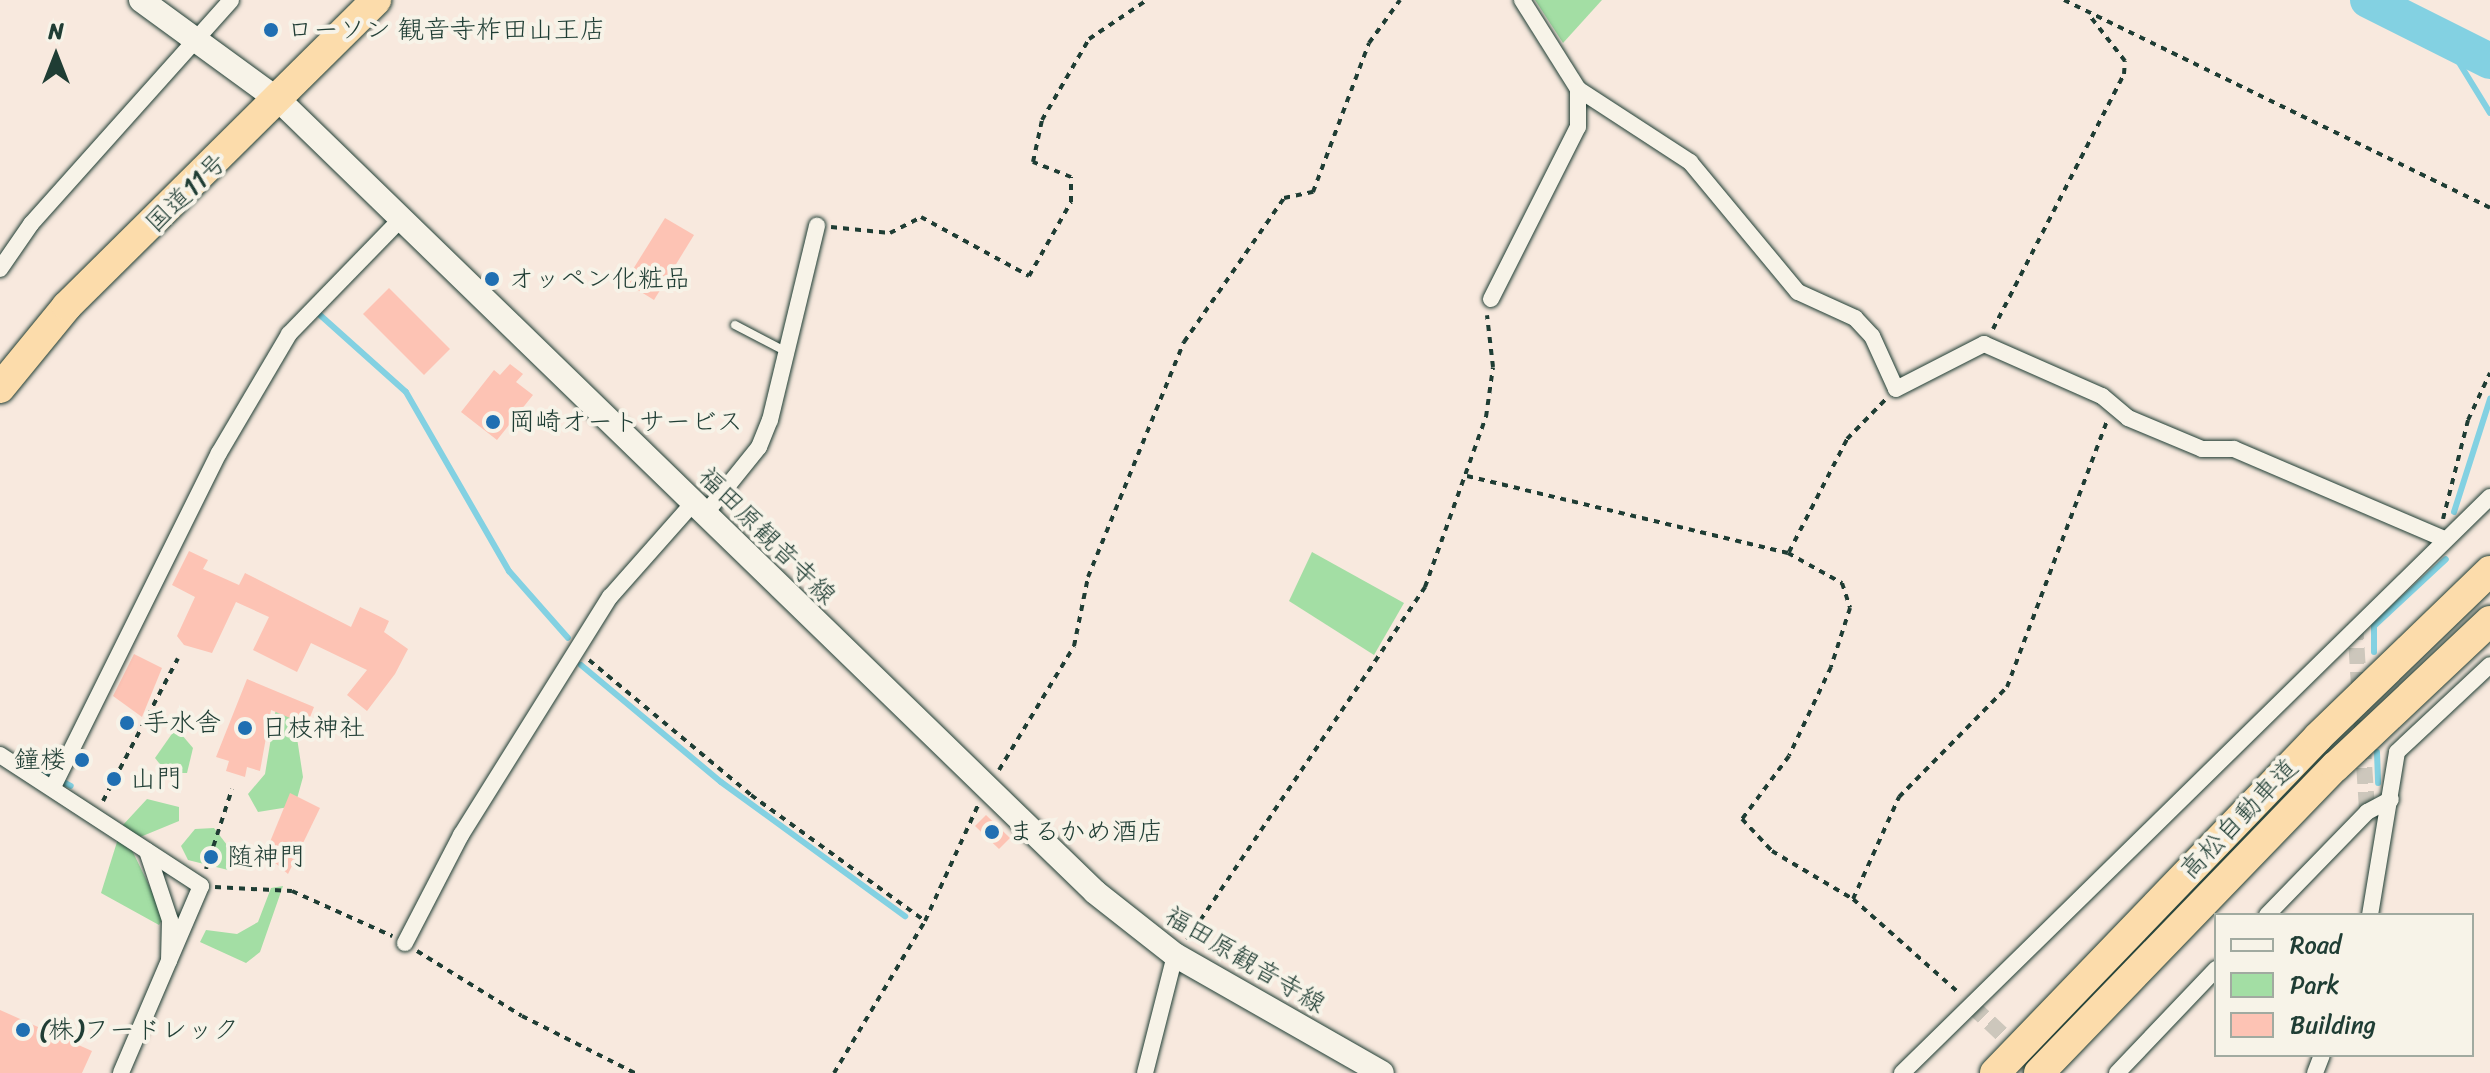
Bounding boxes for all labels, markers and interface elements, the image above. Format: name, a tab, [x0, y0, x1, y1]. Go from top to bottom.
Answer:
text: N	[48, 12, 64, 51]
place label: ローソン 観音寺柞田山王店	[287, 14, 606, 46]
north arrow	[16, 16, 96, 96]
marker: ローソン 観音寺柞田山王店	[262, 21, 280, 39]
street label: 国道11号	[139, 147, 233, 239]
place label: オッペン化粧品	[508, 263, 690, 295]
marker: オッペン化粧品	[483, 270, 501, 288]
place label: 岡崎オートサービス	[509, 406, 743, 438]
marker: 岡崎オートサービス	[484, 413, 502, 431]
street label: 福田原観音寺線	[692, 461, 842, 611]
place label: 手水舎	[143, 707, 221, 739]
place label: 日枝神社	[261, 712, 365, 744]
marker: 手水舎	[118, 714, 136, 732]
marker: 日枝神社	[236, 719, 254, 737]
place label: 鐘楼	[14, 744, 66, 776]
marker: 鐘楼	[73, 751, 91, 769]
street label: 高松自動車道	[2174, 752, 2304, 886]
place label: 山門	[130, 763, 182, 795]
marker: 山門	[105, 770, 123, 788]
place label: まるかめ酒店	[1008, 816, 1164, 848]
marker: まるかめ酒店	[983, 823, 1001, 841]
place label: 随神門	[227, 841, 305, 873]
marker: 随神門	[202, 848, 220, 866]
street label: 福田原観音寺線	[1159, 900, 1331, 1020]
legend	[2214, 913, 2474, 1057]
text: Road	[2290, 924, 2341, 966]
text: Park	[2290, 964, 2339, 1006]
text: Building	[2290, 1004, 2376, 1046]
place label: (株)フードレック	[39, 1014, 239, 1046]
marker: (株)フードレック	[14, 1021, 32, 1039]

